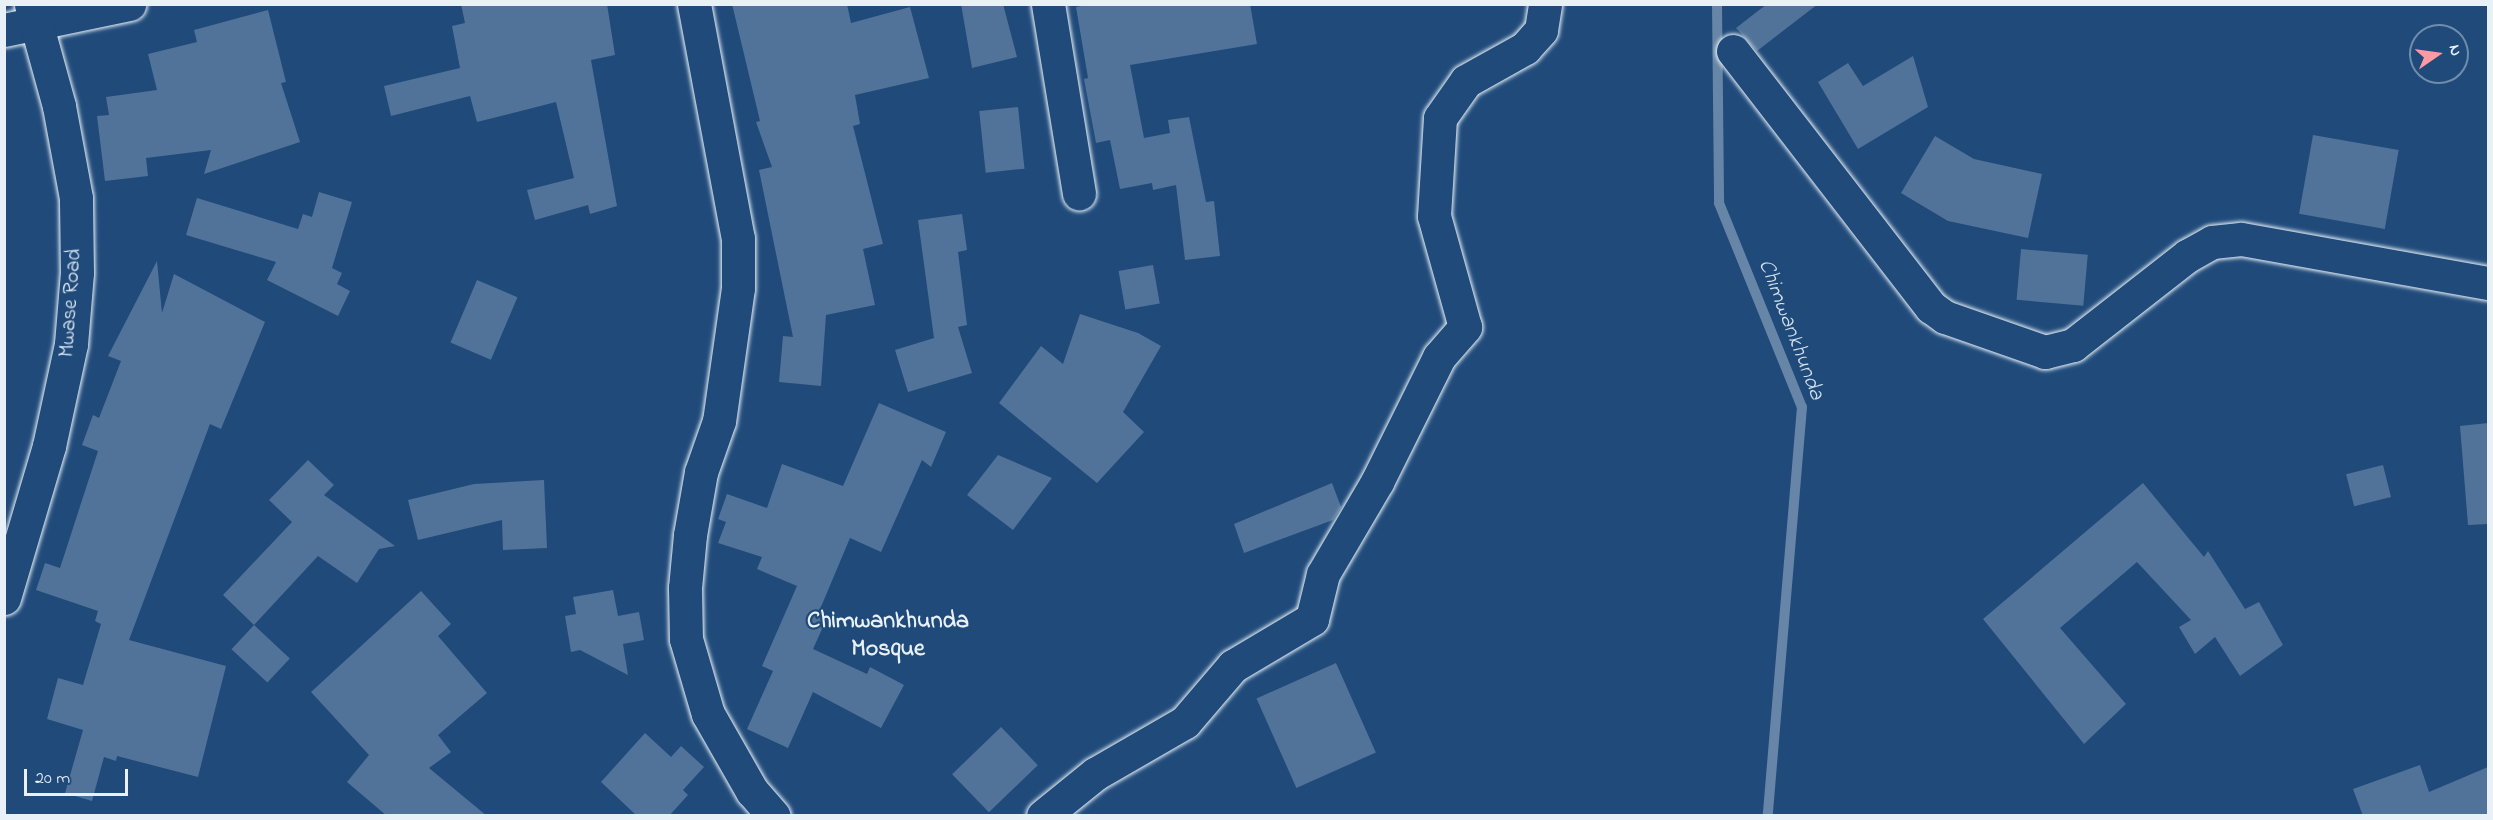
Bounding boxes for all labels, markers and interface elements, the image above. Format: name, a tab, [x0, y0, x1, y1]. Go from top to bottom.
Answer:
north arrow	[2409, 24, 2469, 84]
text: N	[2442, 42, 2467, 58]
street label: Mwase Road	[55, 248, 87, 358]
water label: Chimwankhunda	[1751, 256, 1829, 404]
district label: Chimwankhunda Mosque	[807, 608, 969, 664]
scale bar	[27, 757, 130, 795]
text: 20 m	[35, 766, 70, 792]

